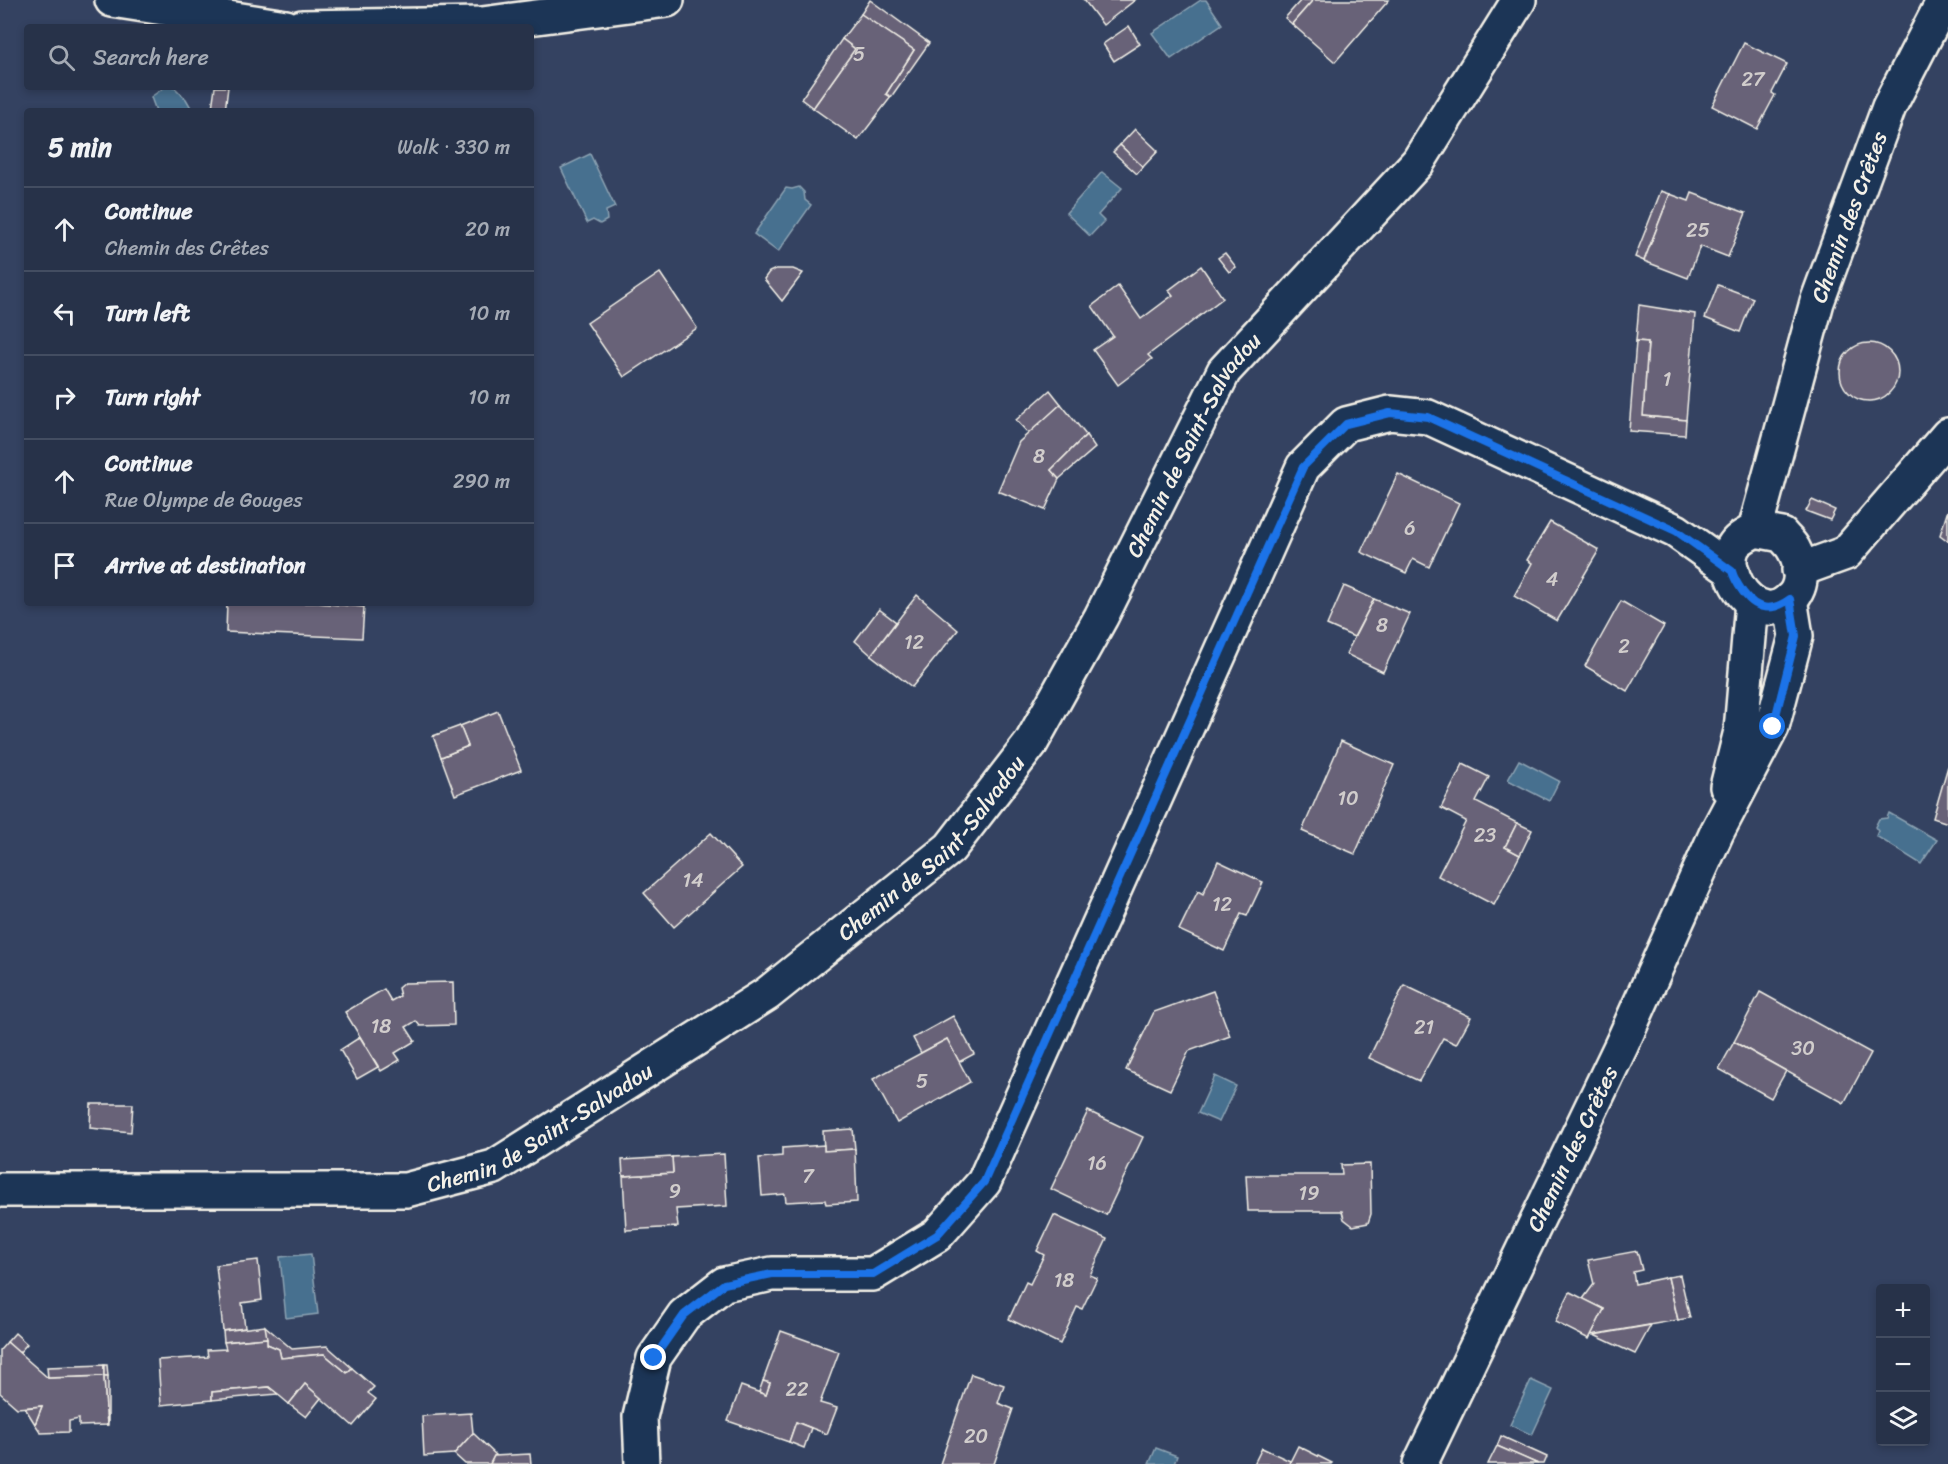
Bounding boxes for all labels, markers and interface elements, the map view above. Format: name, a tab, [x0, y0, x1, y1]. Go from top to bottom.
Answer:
search box	[24, 24, 534, 90]
house number: 5	[853, 37, 865, 72]
text: Search here	[93, 38, 209, 77]
icon: search	[45, 41, 78, 74]
house number: 27	[1742, 62, 1766, 97]
text: 5 min	[48, 124, 112, 170]
street label: Chemin des Crêtes	[1799, 125, 1898, 308]
text: Walk · 330 m	[397, 130, 510, 165]
text: Continue	[105, 192, 193, 231]
text: 20 m	[465, 212, 510, 247]
icon: ahead	[48, 213, 81, 246]
house number: 25	[1686, 213, 1710, 248]
text: Chemin des Crêtes	[105, 231, 269, 266]
text: Turn left	[105, 294, 190, 333]
text: 10 m	[468, 296, 510, 331]
icon: left	[48, 297, 81, 330]
street label: Chemin de Saint-Salvadou	[1114, 322, 1271, 564]
house number: 1	[1663, 362, 1671, 397]
text: Turn right	[105, 378, 200, 417]
text: 10 m	[468, 380, 510, 415]
icon: right	[48, 381, 81, 414]
house number: 8	[1033, 439, 1045, 474]
text: Continue	[105, 444, 193, 483]
text: 290 m	[453, 464, 510, 499]
icon: ahead	[48, 465, 81, 498]
text: Rue Olympe de Gouges	[105, 483, 302, 518]
house number: 6	[1404, 511, 1416, 546]
text: Arrive at destination	[105, 546, 306, 585]
icon: arrive	[48, 549, 81, 582]
house number: 4	[1546, 562, 1558, 597]
house number: 8	[1376, 608, 1388, 643]
house number: 12	[904, 625, 925, 660]
house number: 2	[1618, 629, 1630, 664]
route start	[1759, 713, 1785, 739]
street label: Chemin de Saint-Salvadou	[828, 746, 1035, 951]
house number: 10	[1337, 781, 1359, 816]
house number: 23	[1474, 818, 1496, 853]
house number: 14	[682, 863, 704, 898]
house number: 12	[1212, 887, 1233, 922]
house number: 18	[371, 1009, 391, 1044]
house number: 21	[1414, 1010, 1434, 1045]
house number: 30	[1791, 1031, 1815, 1066]
street label: Chemin de Saint-Salvadou	[422, 1051, 661, 1203]
street label: Chemin des Crêtes	[1515, 1058, 1629, 1238]
house number: 5	[916, 1064, 928, 1099]
house number: 16	[1087, 1146, 1107, 1181]
house number: 7	[802, 1159, 815, 1194]
house number: 9	[669, 1174, 681, 1209]
house number: 19	[1299, 1176, 1319, 1211]
house number: 18	[1054, 1263, 1074, 1298]
map controls	[1876, 1284, 1930, 1446]
button: +	[1876, 1284, 1930, 1338]
button: −	[1876, 1338, 1930, 1392]
route end	[640, 1344, 666, 1370]
house number: 22	[785, 1372, 809, 1407]
button: layers	[1876, 1392, 1930, 1446]
house number: 20	[964, 1419, 988, 1454]

